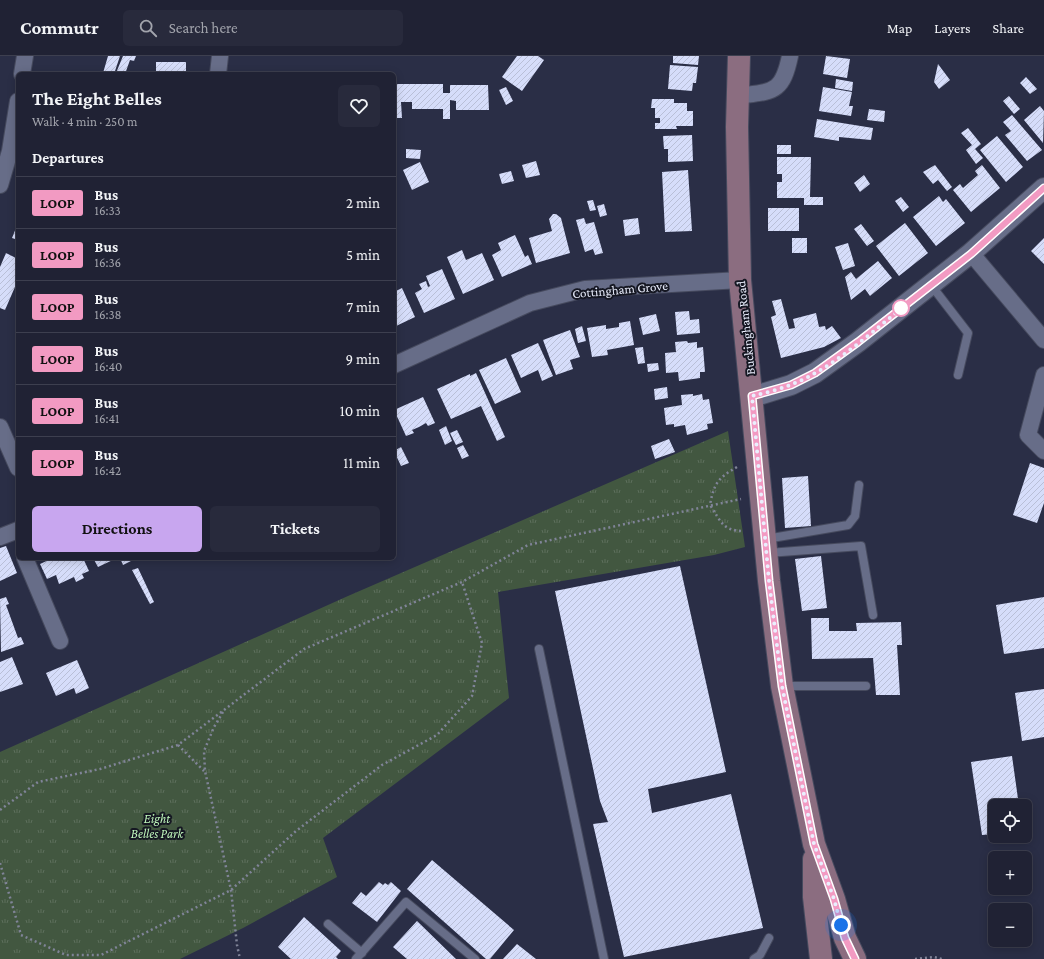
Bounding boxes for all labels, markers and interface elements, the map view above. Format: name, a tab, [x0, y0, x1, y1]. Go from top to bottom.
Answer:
search box	[123, 10, 403, 46]
text: Commutr	[20, 17, 99, 38]
icon: search	[137, 17, 159, 39]
text: Search here	[169, 20, 238, 36]
text: Map	[887, 20, 912, 36]
text: Layers	[934, 20, 971, 36]
text: Share	[993, 20, 1024, 36]
button: heart	[338, 85, 380, 127]
text: The Eight Belles	[32, 88, 162, 109]
text: Walk · 4 min · 250 m	[32, 114, 137, 129]
text: Departures	[32, 150, 104, 166]
text: Bus	[95, 187, 118, 203]
text: LOOP	[40, 195, 75, 211]
text: 2 min	[346, 195, 380, 211]
text: 16:33	[95, 203, 121, 218]
text: Bus	[95, 239, 118, 255]
text: LOOP	[40, 247, 75, 263]
text: 5 min	[346, 247, 380, 263]
text: 16:36	[95, 255, 121, 270]
street label: Cottingham Grove	[572, 278, 669, 301]
street label: Buckingham Road	[733, 280, 758, 376]
text: Bus	[95, 291, 118, 307]
text: LOOP	[40, 299, 75, 315]
text: 7 min	[346, 299, 380, 315]
unlabelled marker	[892, 299, 910, 317]
text: 16:38	[95, 307, 122, 322]
text: Bus	[95, 343, 118, 359]
text: LOOP	[40, 351, 75, 367]
text: 9 min	[346, 351, 380, 367]
text: 16:40	[95, 359, 122, 374]
text: Bus	[95, 395, 118, 411]
text: LOOP	[40, 403, 75, 419]
text: 10 min	[340, 403, 380, 419]
text: 16:41	[95, 411, 119, 426]
text: Bus	[95, 447, 118, 463]
text: LOOP	[40, 455, 75, 471]
text: 11 min	[343, 455, 380, 471]
text: 16:42	[95, 463, 121, 478]
button: Directions	[32, 506, 202, 552]
button: Tickets	[210, 506, 380, 552]
map controls	[988, 799, 1032, 947]
button: locate	[988, 799, 1032, 843]
park label: Eight Belles Park	[131, 811, 184, 841]
button: +	[988, 851, 1032, 895]
button: −	[988, 903, 1032, 947]
your location	[831, 915, 851, 935]

